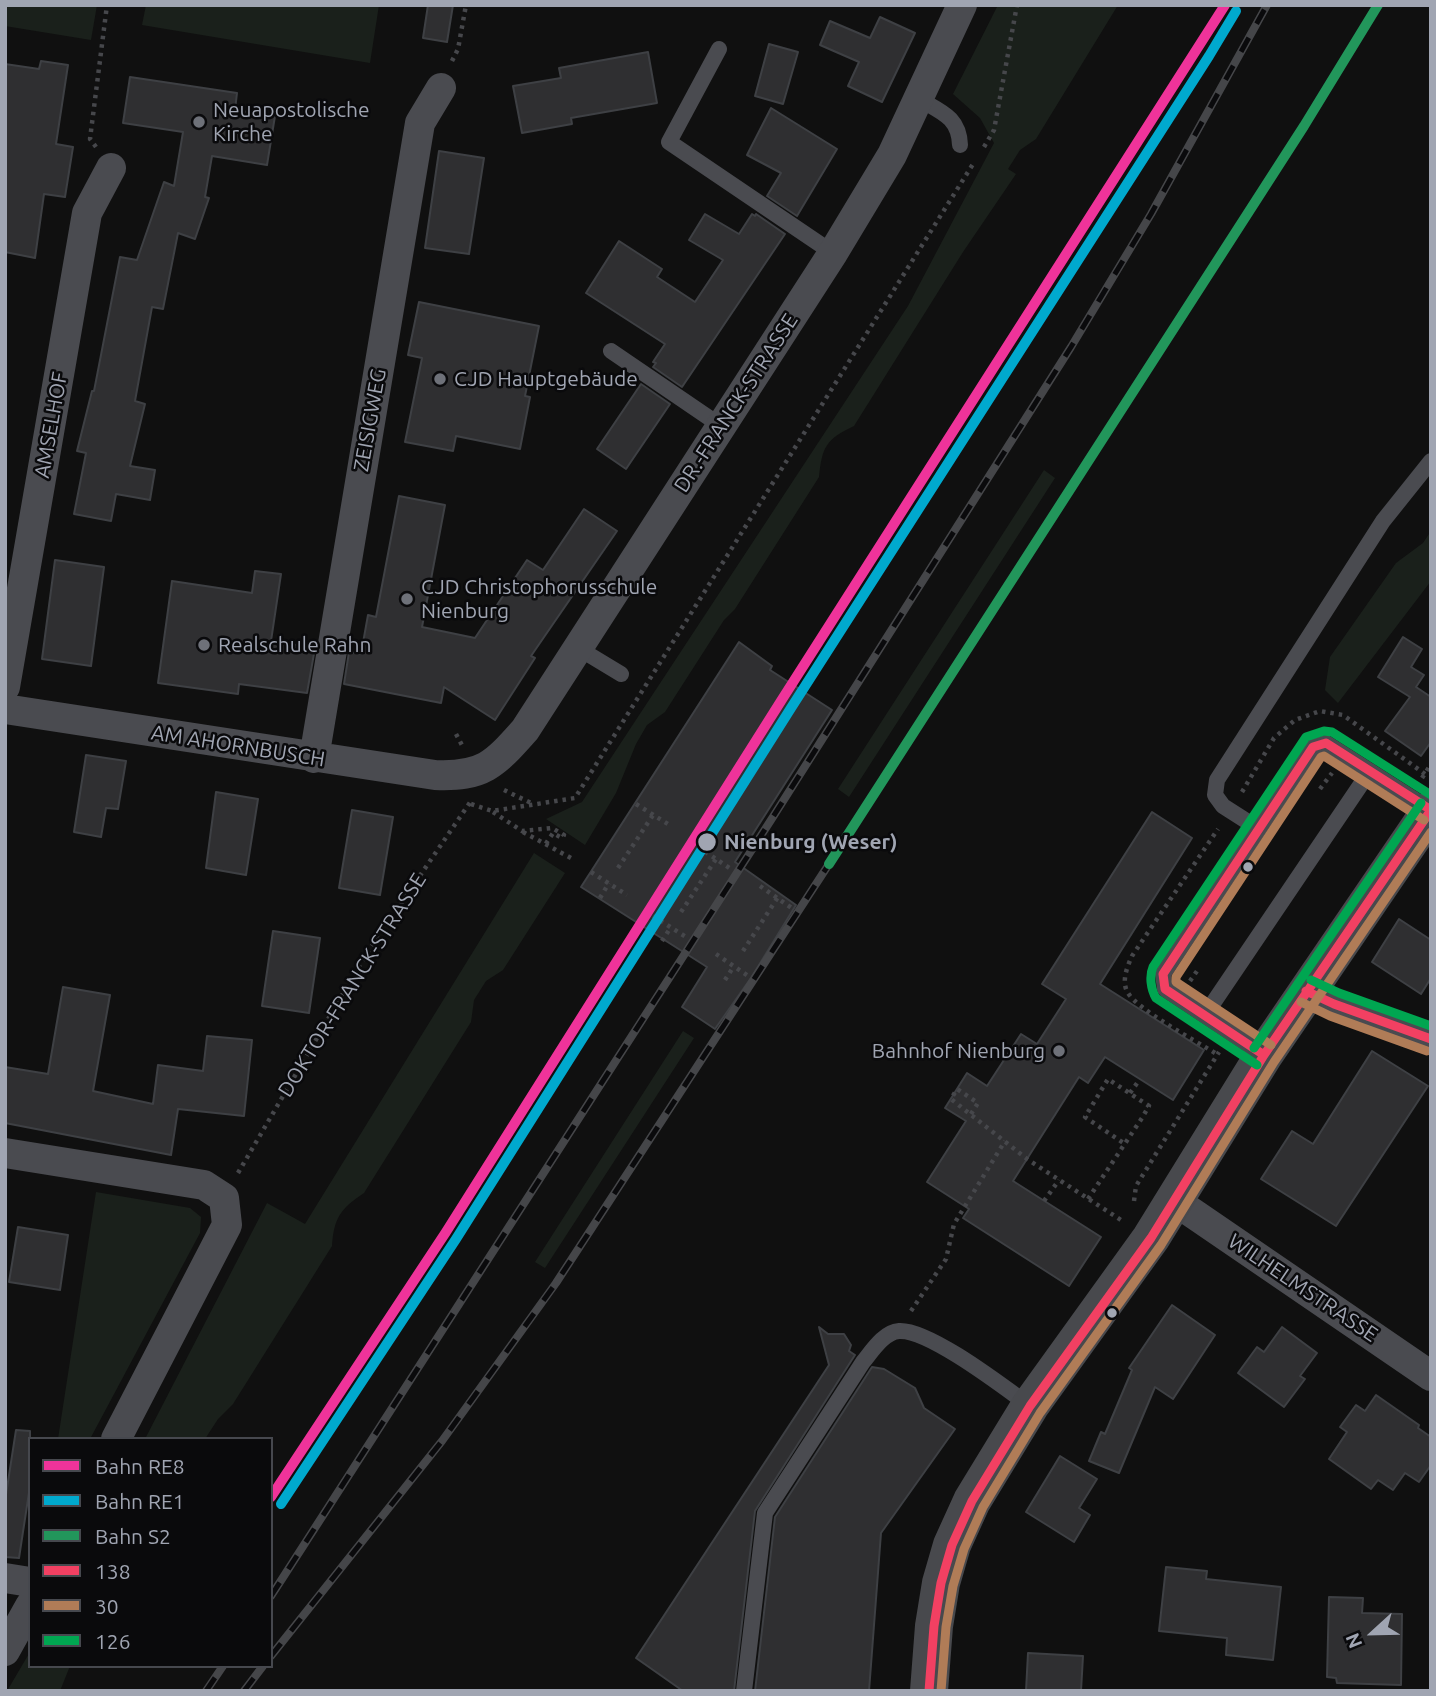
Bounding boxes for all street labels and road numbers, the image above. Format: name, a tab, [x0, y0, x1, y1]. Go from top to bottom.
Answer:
street label: DR.-FRANCK-STRASSE	[669, 309, 803, 497]
street label: ZEISIGWEG	[349, 367, 391, 473]
street label: AMSELHOF	[29, 370, 73, 480]
street label: AM AHORNBUSCH	[149, 720, 327, 772]
street label: DOKTOR-FRANCK-STRASSE	[273, 868, 431, 1102]
street label: WILHELMSTRASSE	[1223, 1229, 1383, 1347]

